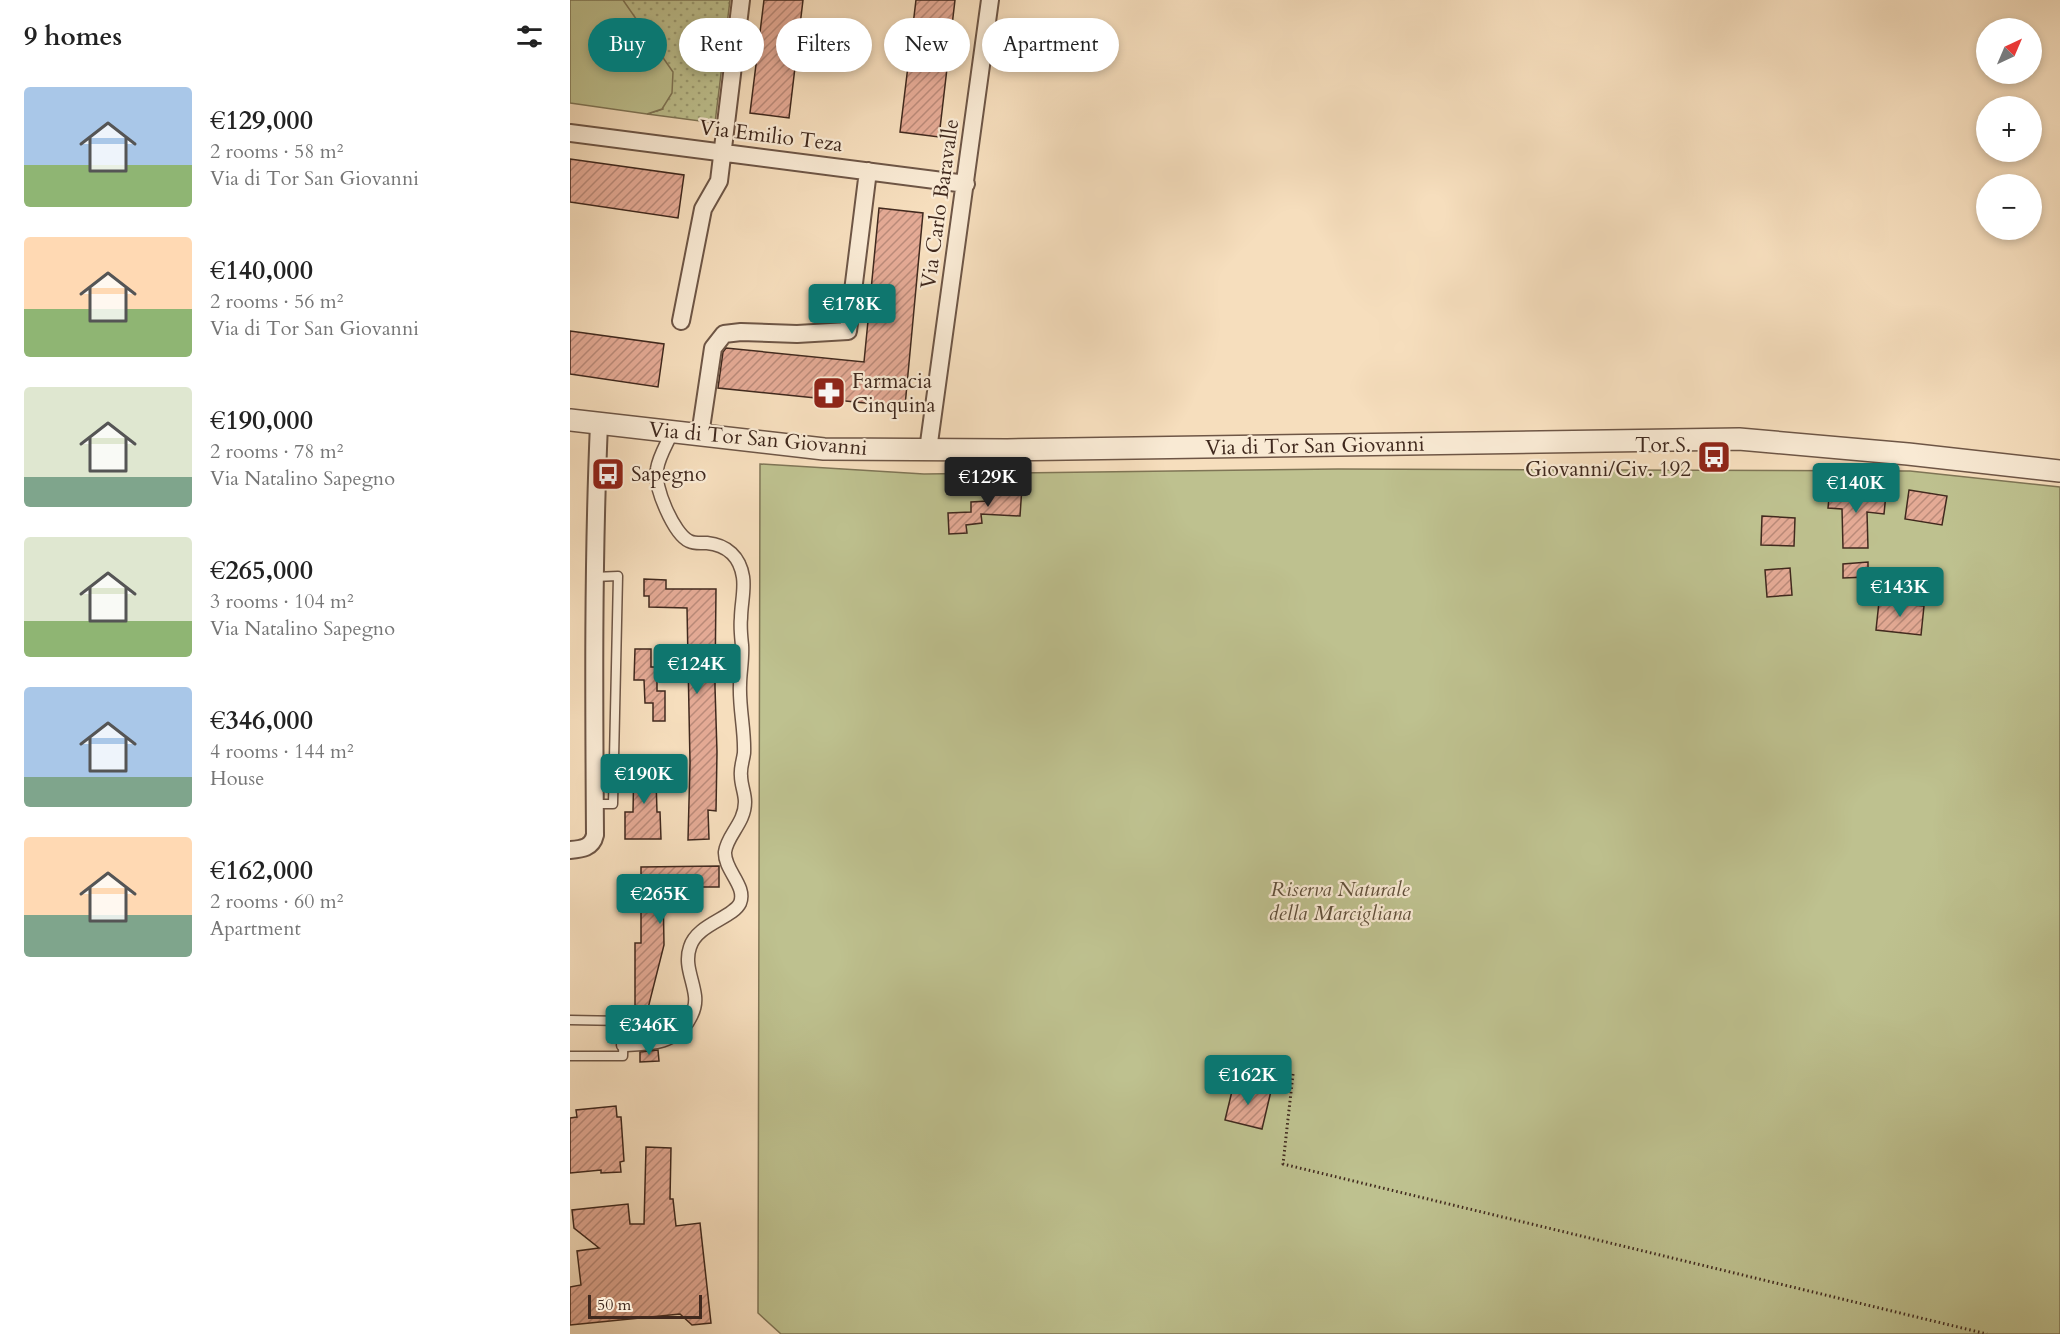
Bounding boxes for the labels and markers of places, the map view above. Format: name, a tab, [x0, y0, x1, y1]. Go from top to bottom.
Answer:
pin: €178K	[810, 284, 894, 335]
place label: Farmacia Cinquina	[852, 367, 936, 420]
pharmacy icon: Farmacia Cinquina	[811, 375, 847, 411]
place label: Tor S. Giovanni/Civ. 192	[1525, 431, 1691, 484]
bus stop icon: Tor S. Giovanni/Civ. 192	[1696, 439, 1732, 475]
bus stop icon: Sapegno	[590, 456, 626, 492]
pin: €129K	[946, 457, 1030, 508]
place label: Sapegno	[631, 460, 706, 489]
pin: €140K	[1814, 463, 1898, 514]
pin: €143K	[1858, 567, 1942, 618]
pin: €124K	[655, 644, 739, 695]
pin: €190K	[602, 754, 686, 805]
pin: €265K	[618, 874, 702, 925]
pin: €346K	[607, 1005, 691, 1056]
pin: €162K	[1206, 1055, 1290, 1106]

